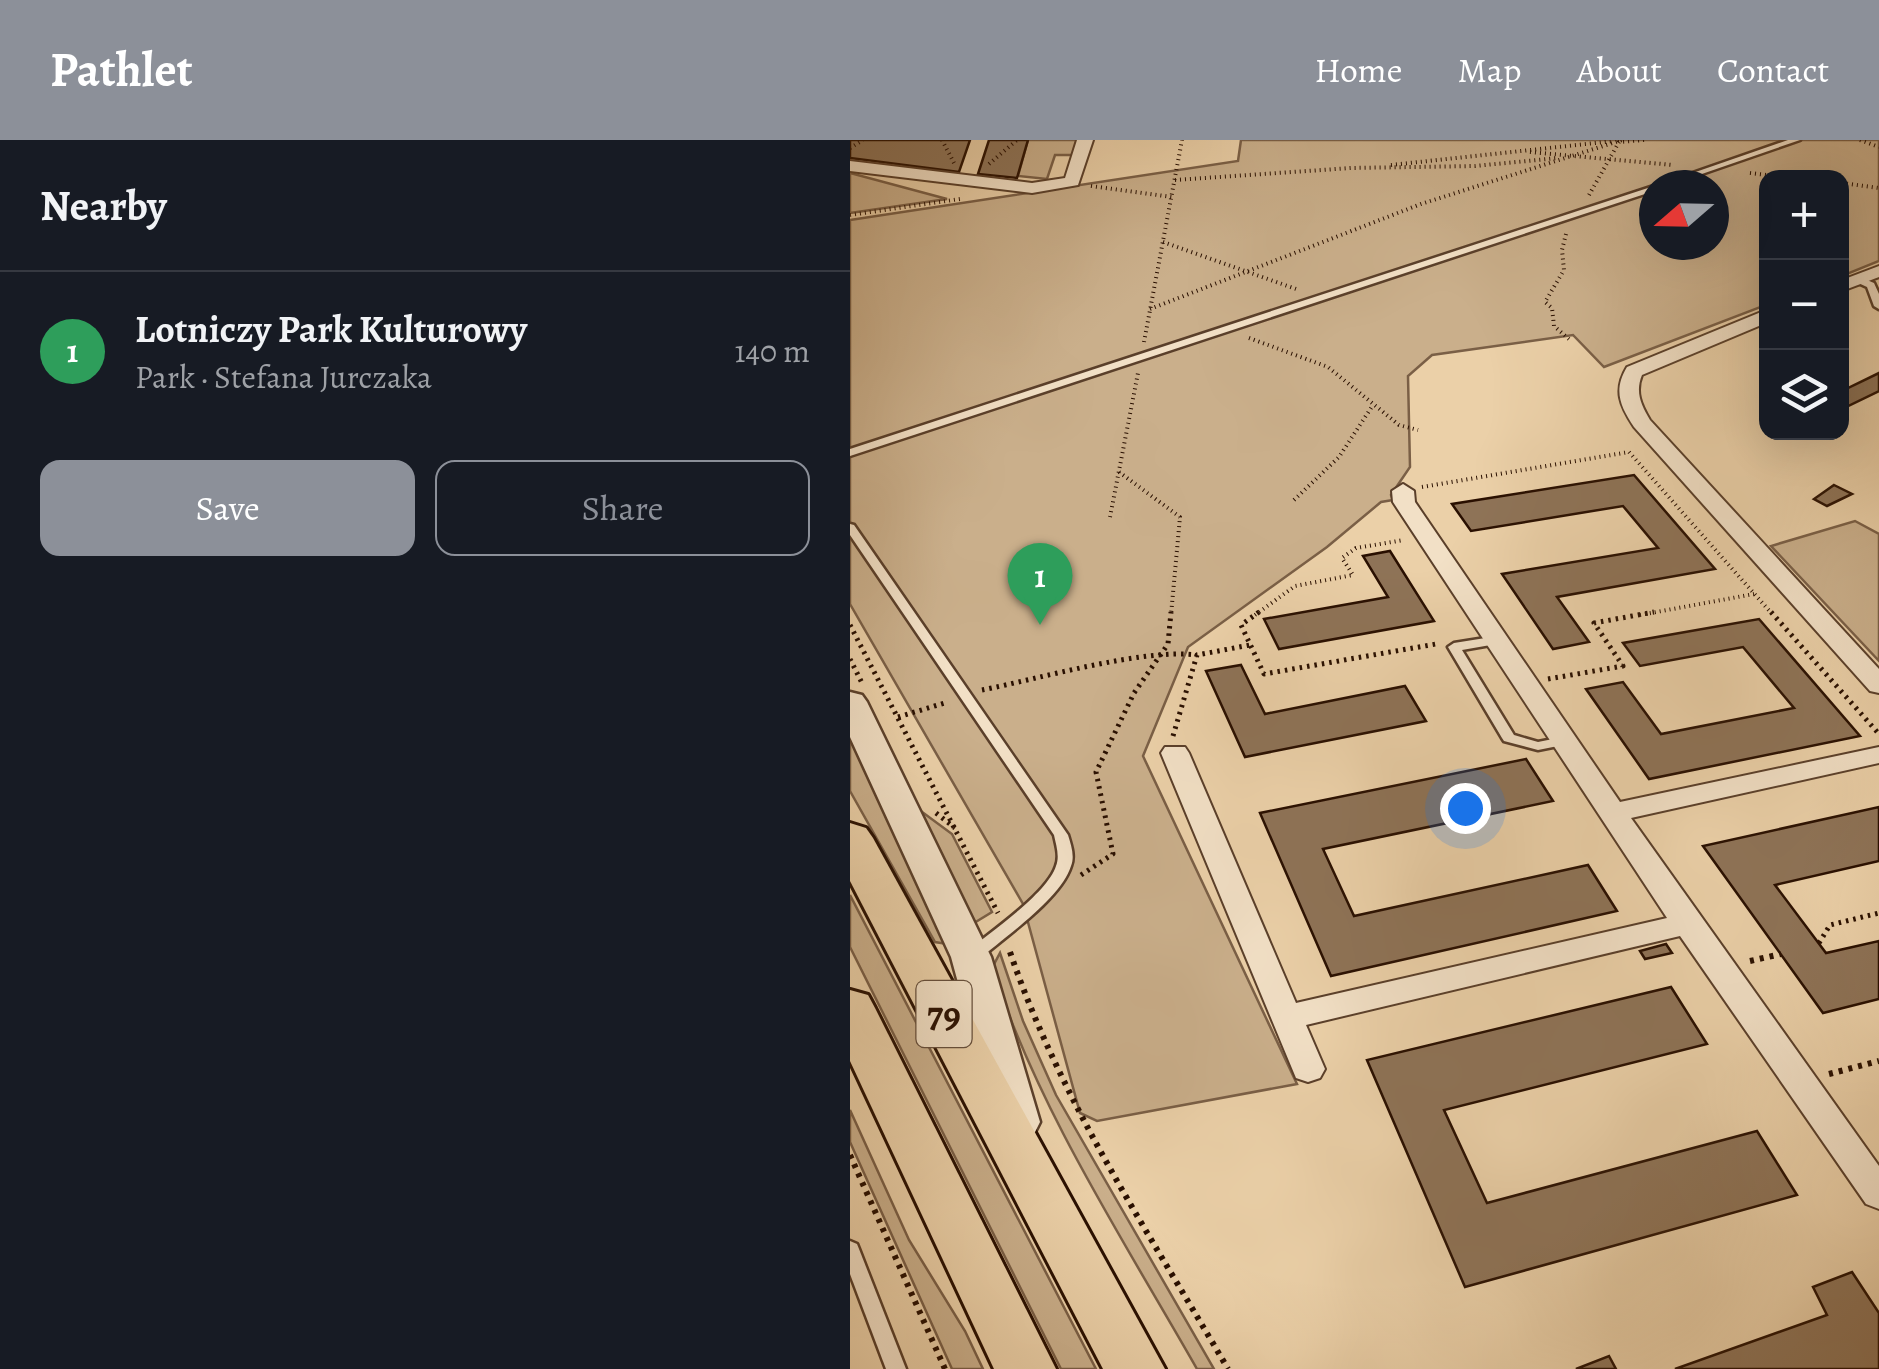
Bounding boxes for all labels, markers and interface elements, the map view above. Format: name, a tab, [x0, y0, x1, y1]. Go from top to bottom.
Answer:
text: Pathlet	[50, 37, 193, 103]
text: Home	[1314, 46, 1402, 94]
text: Map	[1457, 46, 1521, 94]
text: About	[1576, 46, 1662, 94]
text: Contact	[1717, 46, 1829, 94]
north arrow	[1639, 170, 1729, 260]
map controls	[1759, 170, 1849, 440]
button: +	[1759, 170, 1849, 260]
text: Nearby	[40, 177, 167, 234]
button: −	[1759, 260, 1849, 350]
text: Lotniczy Park Kulturowy	[135, 303, 527, 355]
text: 1	[67, 329, 78, 373]
text: 140 m	[735, 329, 810, 373]
button: layers	[1759, 350, 1849, 440]
text: Park · Stefana Jurczaka	[135, 355, 432, 399]
button: Save	[40, 460, 415, 556]
button: Share	[435, 460, 810, 556]
pin: 1	[1008, 542, 1072, 625]
your location	[1440, 783, 1491, 834]
road number: 79	[916, 981, 972, 1047]

